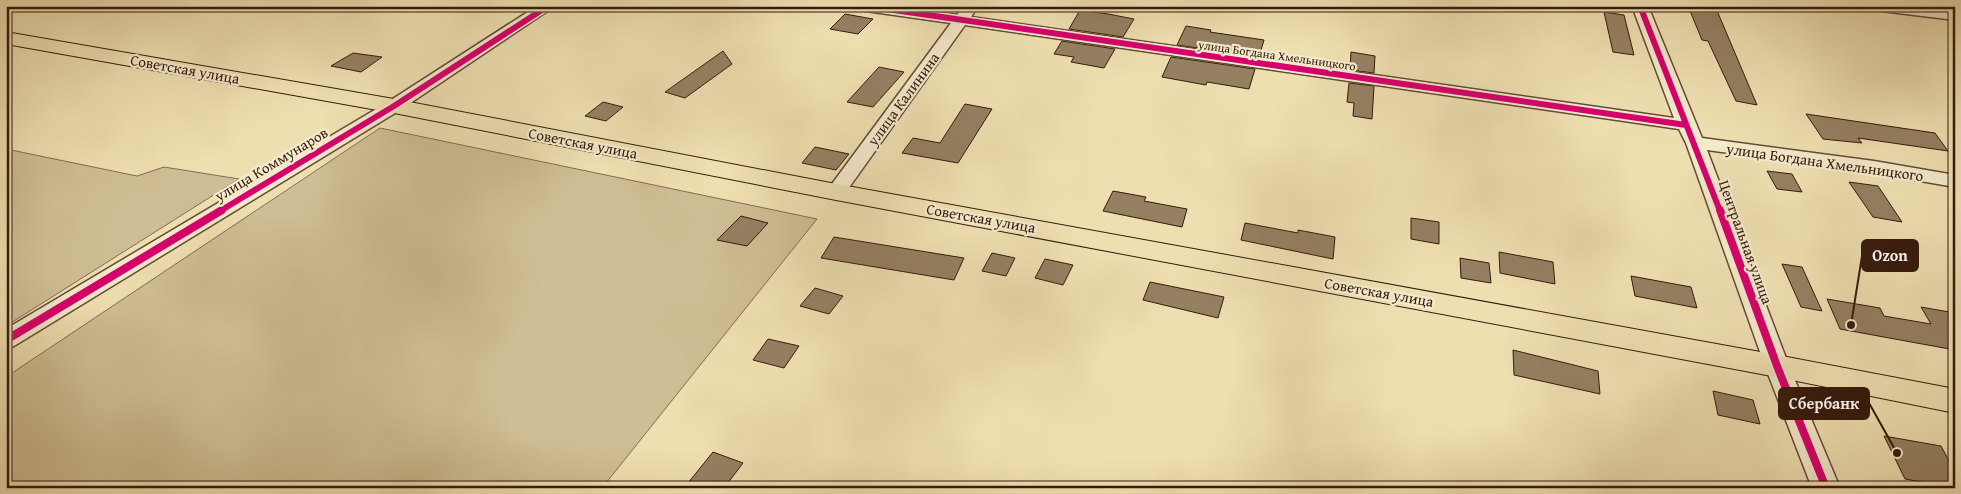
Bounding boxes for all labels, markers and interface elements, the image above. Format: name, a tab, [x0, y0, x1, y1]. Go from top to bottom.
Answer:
street label: улица Богдана Хмельницкого	[1196, 35, 1357, 74]
street label: улица Калинина	[861, 47, 945, 151]
street label: Советская улица	[129, 49, 242, 89]
street label: улица Коммунаров	[210, 122, 332, 207]
street label: Советская улица	[527, 122, 640, 164]
street label: улица Богдана Хмельницкого	[1724, 138, 1925, 186]
street label: Центральная улица	[1714, 177, 1778, 308]
street label: Советская улица	[925, 198, 1038, 238]
callout: Ozon	[1862, 240, 1918, 271]
text: Ozon	[1872, 243, 1908, 267]
street label: Советская улица	[1323, 272, 1436, 312]
callout: Сбербанк	[1779, 388, 1869, 419]
text: Сбербанк	[1789, 391, 1860, 415]

